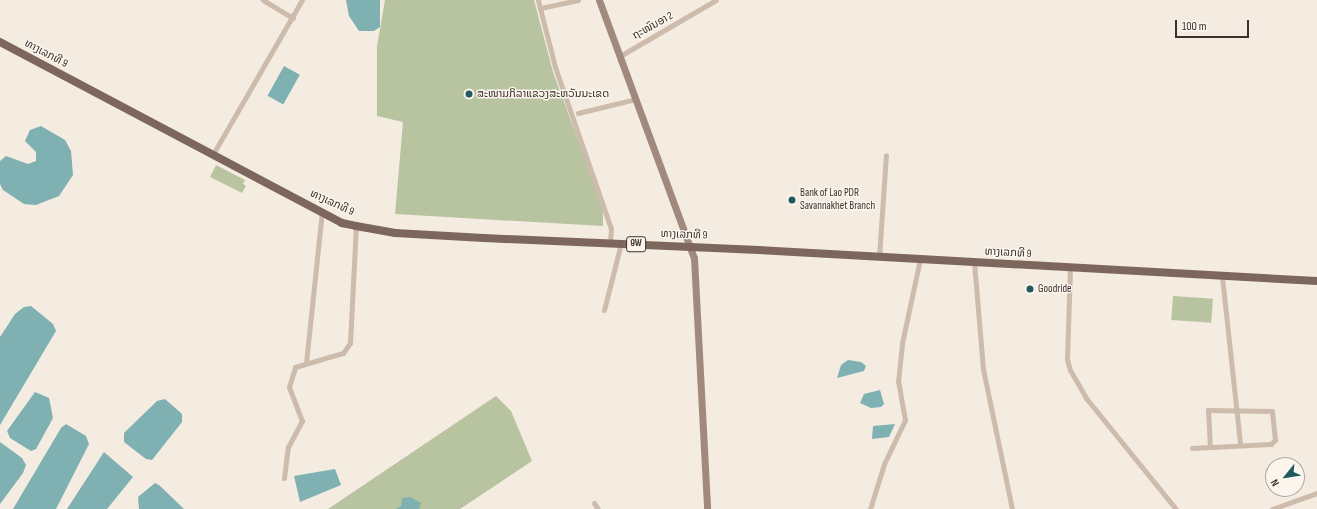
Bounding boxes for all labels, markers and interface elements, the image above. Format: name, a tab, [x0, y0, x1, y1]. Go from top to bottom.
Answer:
street label: ຖະໜົນອາ 2	[630, 9, 676, 43]
scale bar	[1177, 12, 1251, 38]
text: 100 m	[1182, 19, 1207, 34]
street label: ທາງເລກທີ 9	[22, 37, 70, 71]
place label: ສະໜາມກິລາແຂວງສະຫວັນນະເຂດ	[477, 87, 609, 101]
marker: ສະໜາມກິລາແຂວງສະຫວັນນະເຂດ	[464, 89, 474, 99]
street label: ທາງເລກທີ 9	[308, 187, 356, 219]
place label: Bank of Lao PDR Savannakhet Branch	[800, 187, 875, 213]
marker: Bank of Lao PDR Savannakhet Branch	[787, 195, 797, 205]
street label: ທາງເລກທີ 9	[660, 228, 708, 242]
road number: 9W	[626, 236, 646, 252]
street label: ທາງເລກທີ 9	[984, 245, 1032, 261]
place label: Goodride	[1038, 282, 1071, 296]
marker: Goodride	[1025, 284, 1035, 294]
north arrow	[1265, 457, 1305, 497]
text: N	[1268, 477, 1282, 489]

